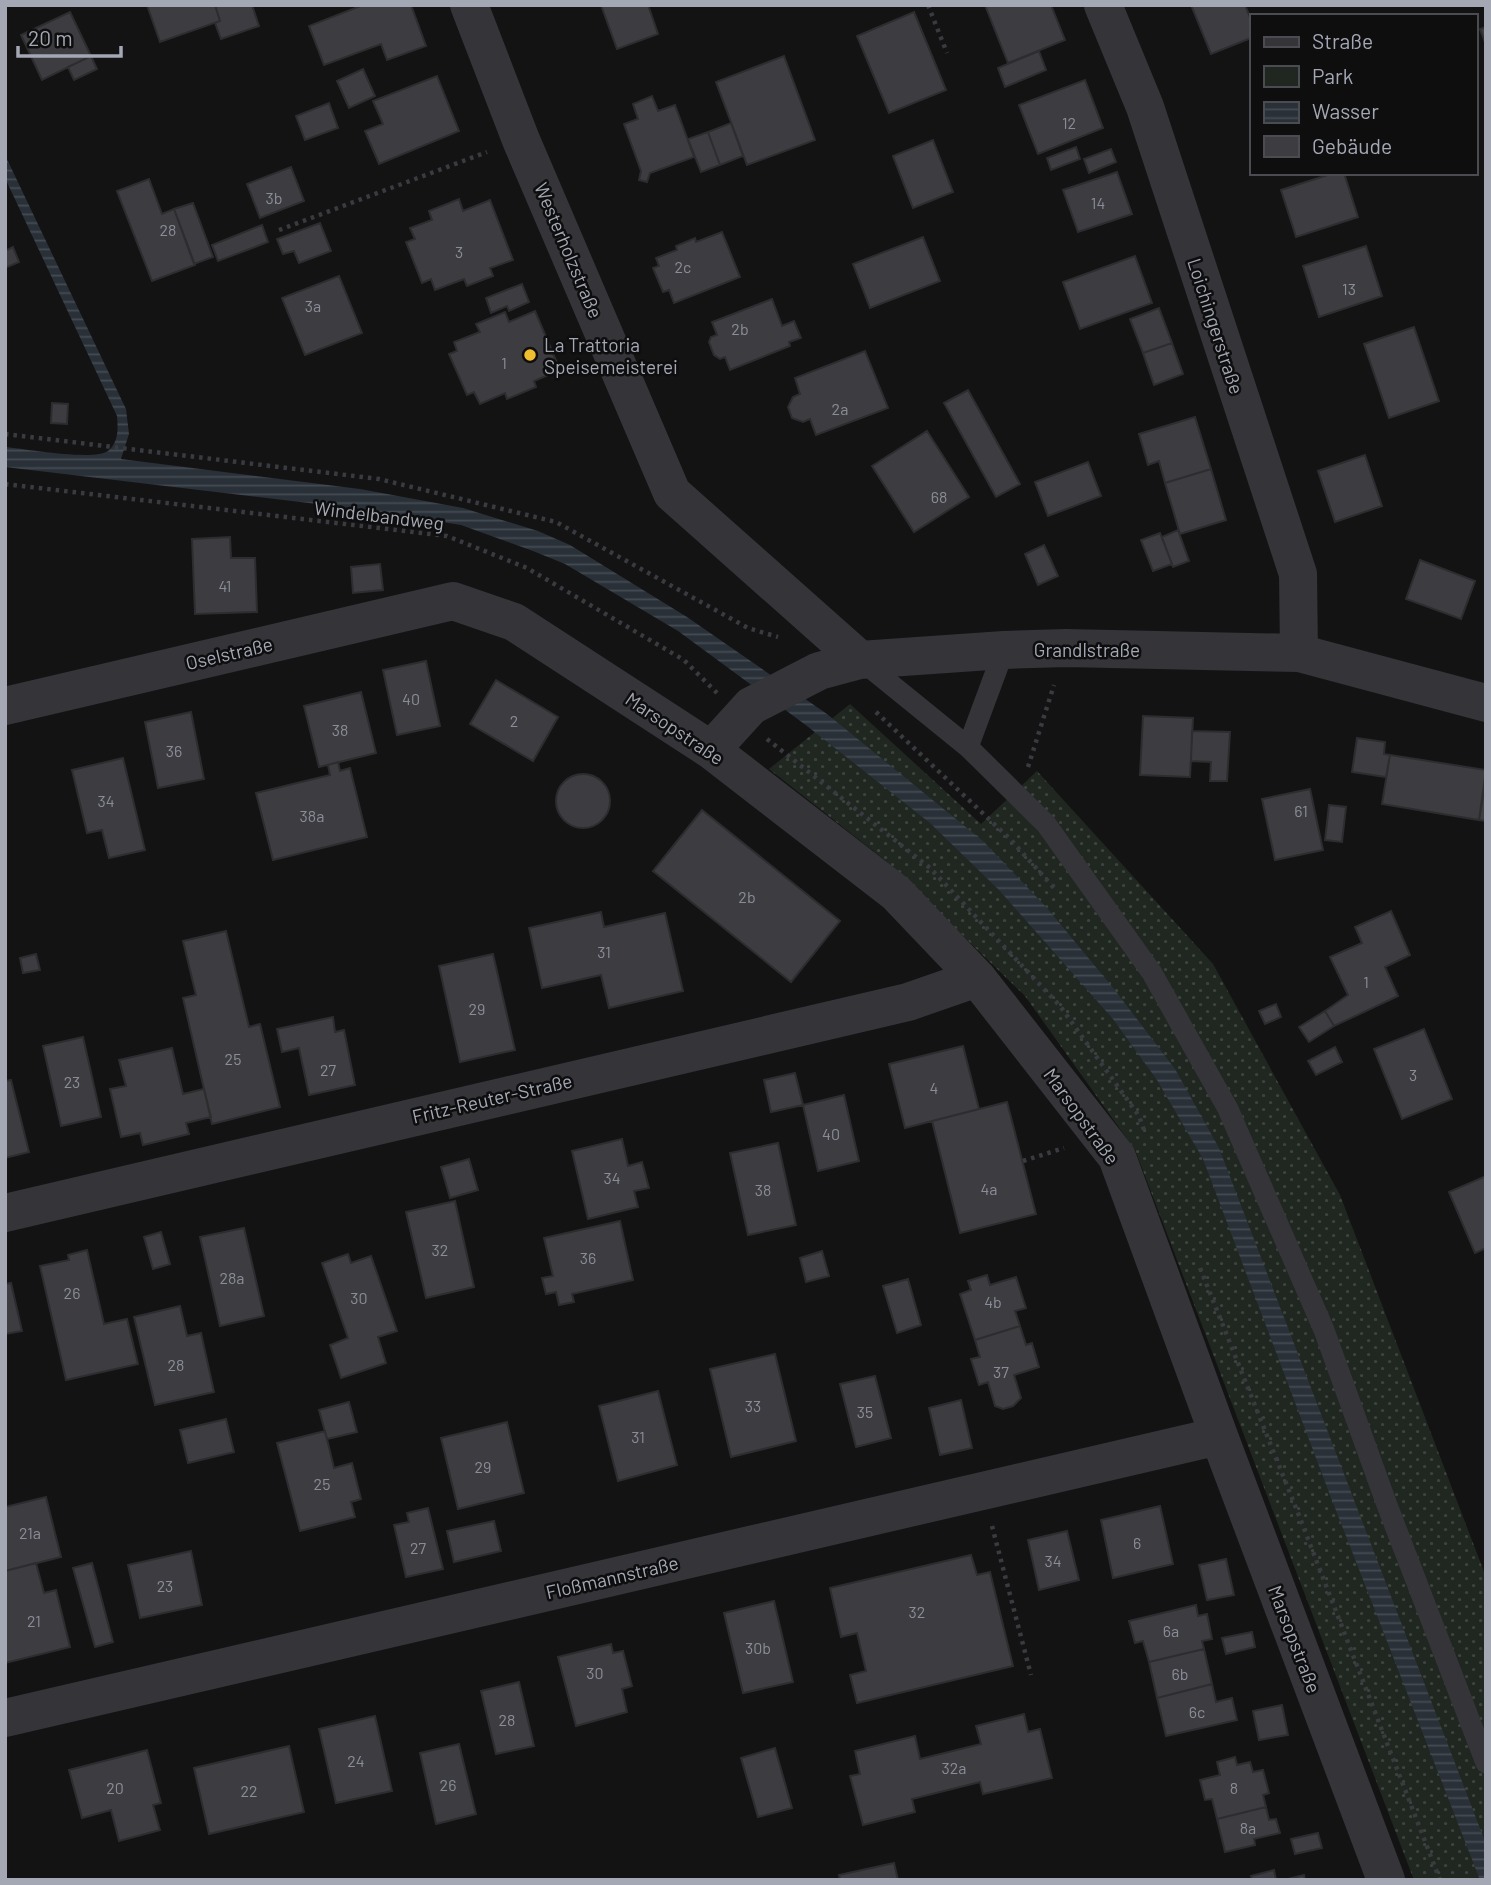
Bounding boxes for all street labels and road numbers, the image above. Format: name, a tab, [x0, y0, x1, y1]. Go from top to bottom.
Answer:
street label: Westerholzstraße	[530, 179, 608, 321]
street label: Loichingerstraße	[1183, 255, 1249, 397]
street label: Windelbandweg	[313, 496, 445, 534]
street label: Oselstraße	[183, 632, 275, 674]
street label: Grandlstraße	[1034, 638, 1140, 661]
street label: Marsopstraße	[622, 687, 728, 769]
street label: Marsopstraße	[1039, 1063, 1125, 1169]
street label: Fritz-Reuter-Straße	[410, 1068, 574, 1128]
street label: Floßmannstraße	[543, 1551, 681, 1603]
street label: Marsopstraße	[1264, 1582, 1326, 1696]

